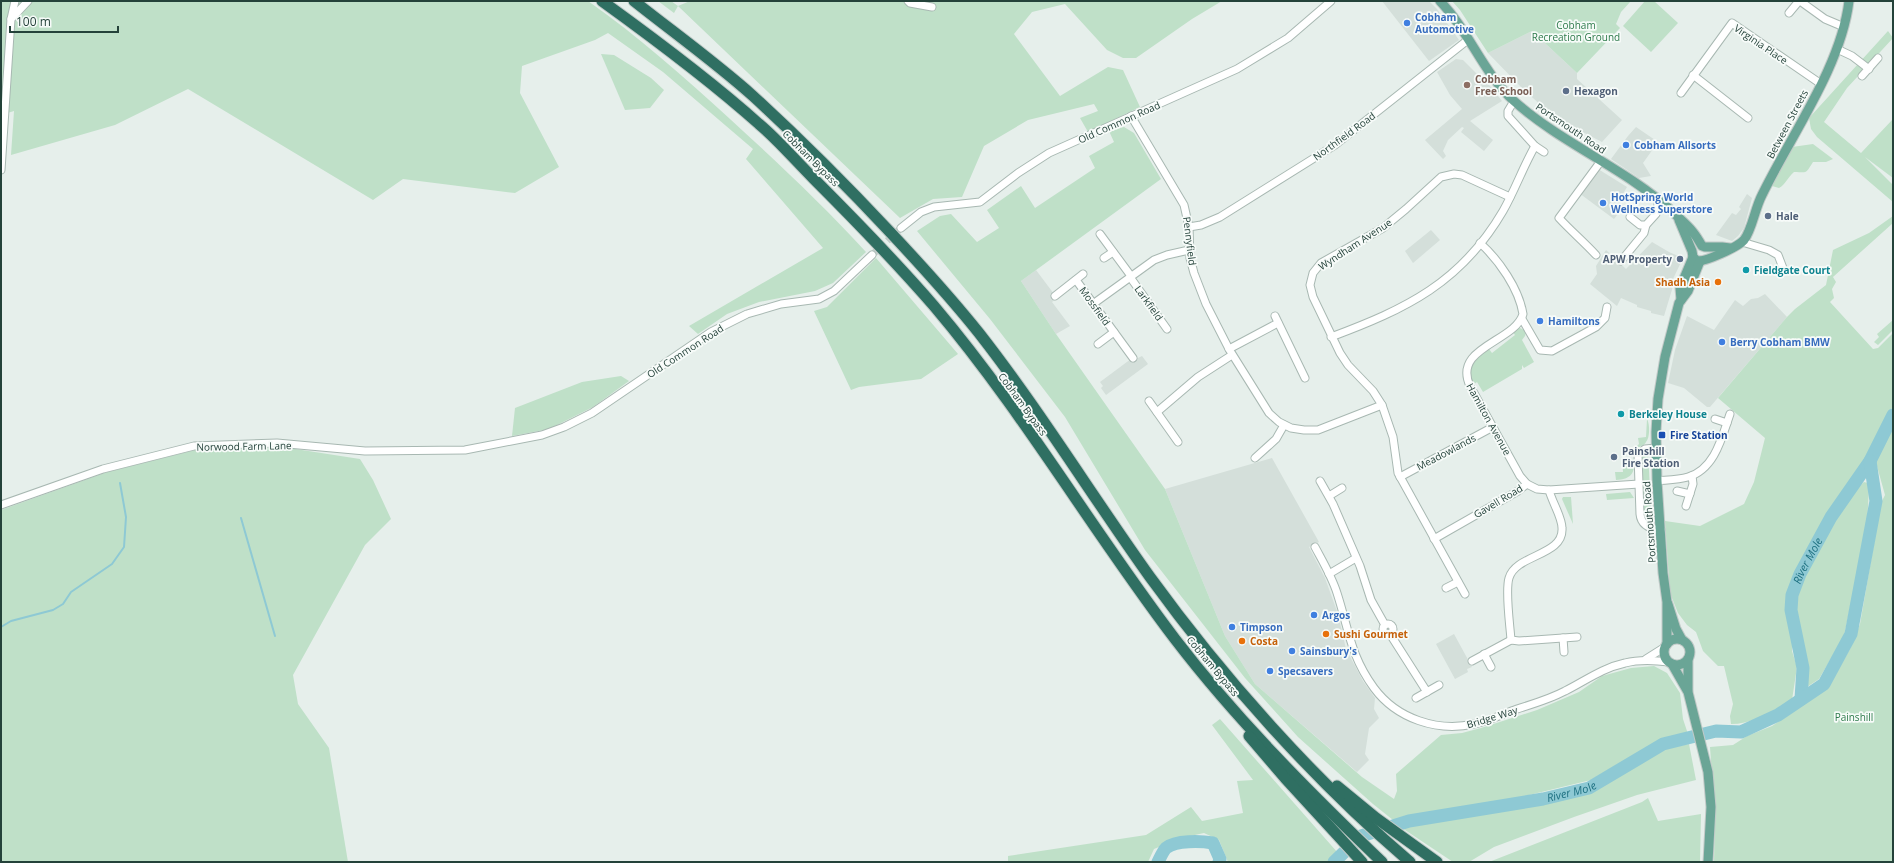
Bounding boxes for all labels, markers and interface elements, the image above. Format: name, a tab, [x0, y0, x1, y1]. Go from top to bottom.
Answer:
scale bar	[10, 8, 118, 34]
place label: Cobham Automotive	[1415, 10, 1474, 36]
text: 100 m	[16, 13, 51, 30]
marker: Cobham Automotive	[1402, 18, 1412, 28]
park label: Cobham Recreation Ground	[1532, 18, 1620, 44]
street label: Virginia Place	[1731, 21, 1791, 67]
place label: Cobham Free School	[1475, 72, 1532, 98]
marker: Cobham Free School	[1462, 80, 1472, 90]
place label: Hexagon	[1574, 84, 1618, 98]
marker: Hexagon	[1561, 86, 1571, 96]
street label: Between Streets	[1763, 87, 1811, 161]
street label: Old Common Road	[1076, 98, 1162, 146]
street label: Portsmouth Road	[1533, 99, 1609, 157]
street label: Northfield Road	[1310, 109, 1378, 163]
street label: Cobham Bypass	[780, 127, 843, 190]
place label: Cobham Allsorts	[1634, 138, 1716, 152]
marker: Cobham Allsorts	[1621, 140, 1631, 150]
place label: HotSpring World Wellness Superstore	[1611, 190, 1713, 216]
marker: HotSpring World Wellness Superstore	[1598, 198, 1608, 208]
place label: Hale	[1776, 209, 1799, 223]
marker: Hale	[1763, 211, 1773, 221]
street label: Wyndham Avenue	[1316, 215, 1395, 273]
street label: Pennyfield	[1180, 216, 1200, 266]
place label: APW Property	[1603, 252, 1672, 266]
marker: APW Property	[1675, 254, 1685, 264]
place label: Fieldgate Court	[1754, 263, 1831, 277]
marker: Fieldgate Court	[1741, 265, 1751, 275]
place label: Shadh Asia	[1655, 275, 1710, 289]
marker: Shadh Asia	[1713, 277, 1723, 287]
street label: Larkfield	[1132, 283, 1166, 323]
street label: Mossfield	[1076, 284, 1114, 328]
place label: Hamiltons	[1548, 314, 1600, 328]
marker: Hamiltons	[1535, 316, 1545, 326]
street label: Old Common Road	[644, 321, 726, 381]
place label: Berry Cobham BMW	[1730, 335, 1830, 349]
marker: Berry Cobham BMW	[1717, 337, 1727, 347]
street label: Cobham Bypass	[995, 370, 1051, 439]
street label: Hamilton Avenue	[1463, 380, 1515, 458]
place label: Berkeley House	[1629, 407, 1707, 421]
marker: Berkeley House	[1616, 409, 1626, 419]
place label: Fire Station	[1670, 428, 1728, 442]
street label: Meadowlands	[1414, 430, 1478, 473]
marker: Fire Station	[1657, 430, 1667, 440]
street label: Norwood Farm Lane	[196, 438, 292, 454]
place label: Painshill Fire Station	[1622, 444, 1680, 470]
marker: Painshill Fire Station	[1609, 452, 1619, 462]
street label: Gavell Road	[1471, 481, 1525, 521]
street label: Portsmouth Road	[1639, 481, 1659, 563]
water label: River Mole	[1789, 534, 1826, 586]
place label: Argos	[1322, 608, 1350, 622]
marker: Argos	[1309, 610, 1319, 620]
place label: Timpson	[1240, 620, 1283, 634]
marker: Timpson	[1227, 622, 1237, 632]
place label: Sushi Gourmet	[1334, 627, 1409, 641]
marker: Sushi Gourmet	[1321, 629, 1331, 639]
street label: Cobham Bypass	[1184, 633, 1243, 699]
place label: Costa	[1250, 634, 1278, 648]
marker: Costa	[1237, 636, 1247, 646]
place label: Sainsbury's	[1300, 644, 1357, 658]
marker: Sainsbury's	[1287, 646, 1297, 656]
place label: Specsavers	[1278, 664, 1333, 678]
marker: Specsavers	[1265, 666, 1275, 676]
street label: Bridge Way	[1465, 702, 1520, 731]
park label: Painshill	[1835, 710, 1873, 724]
water label: River Mole	[1545, 777, 1599, 805]

